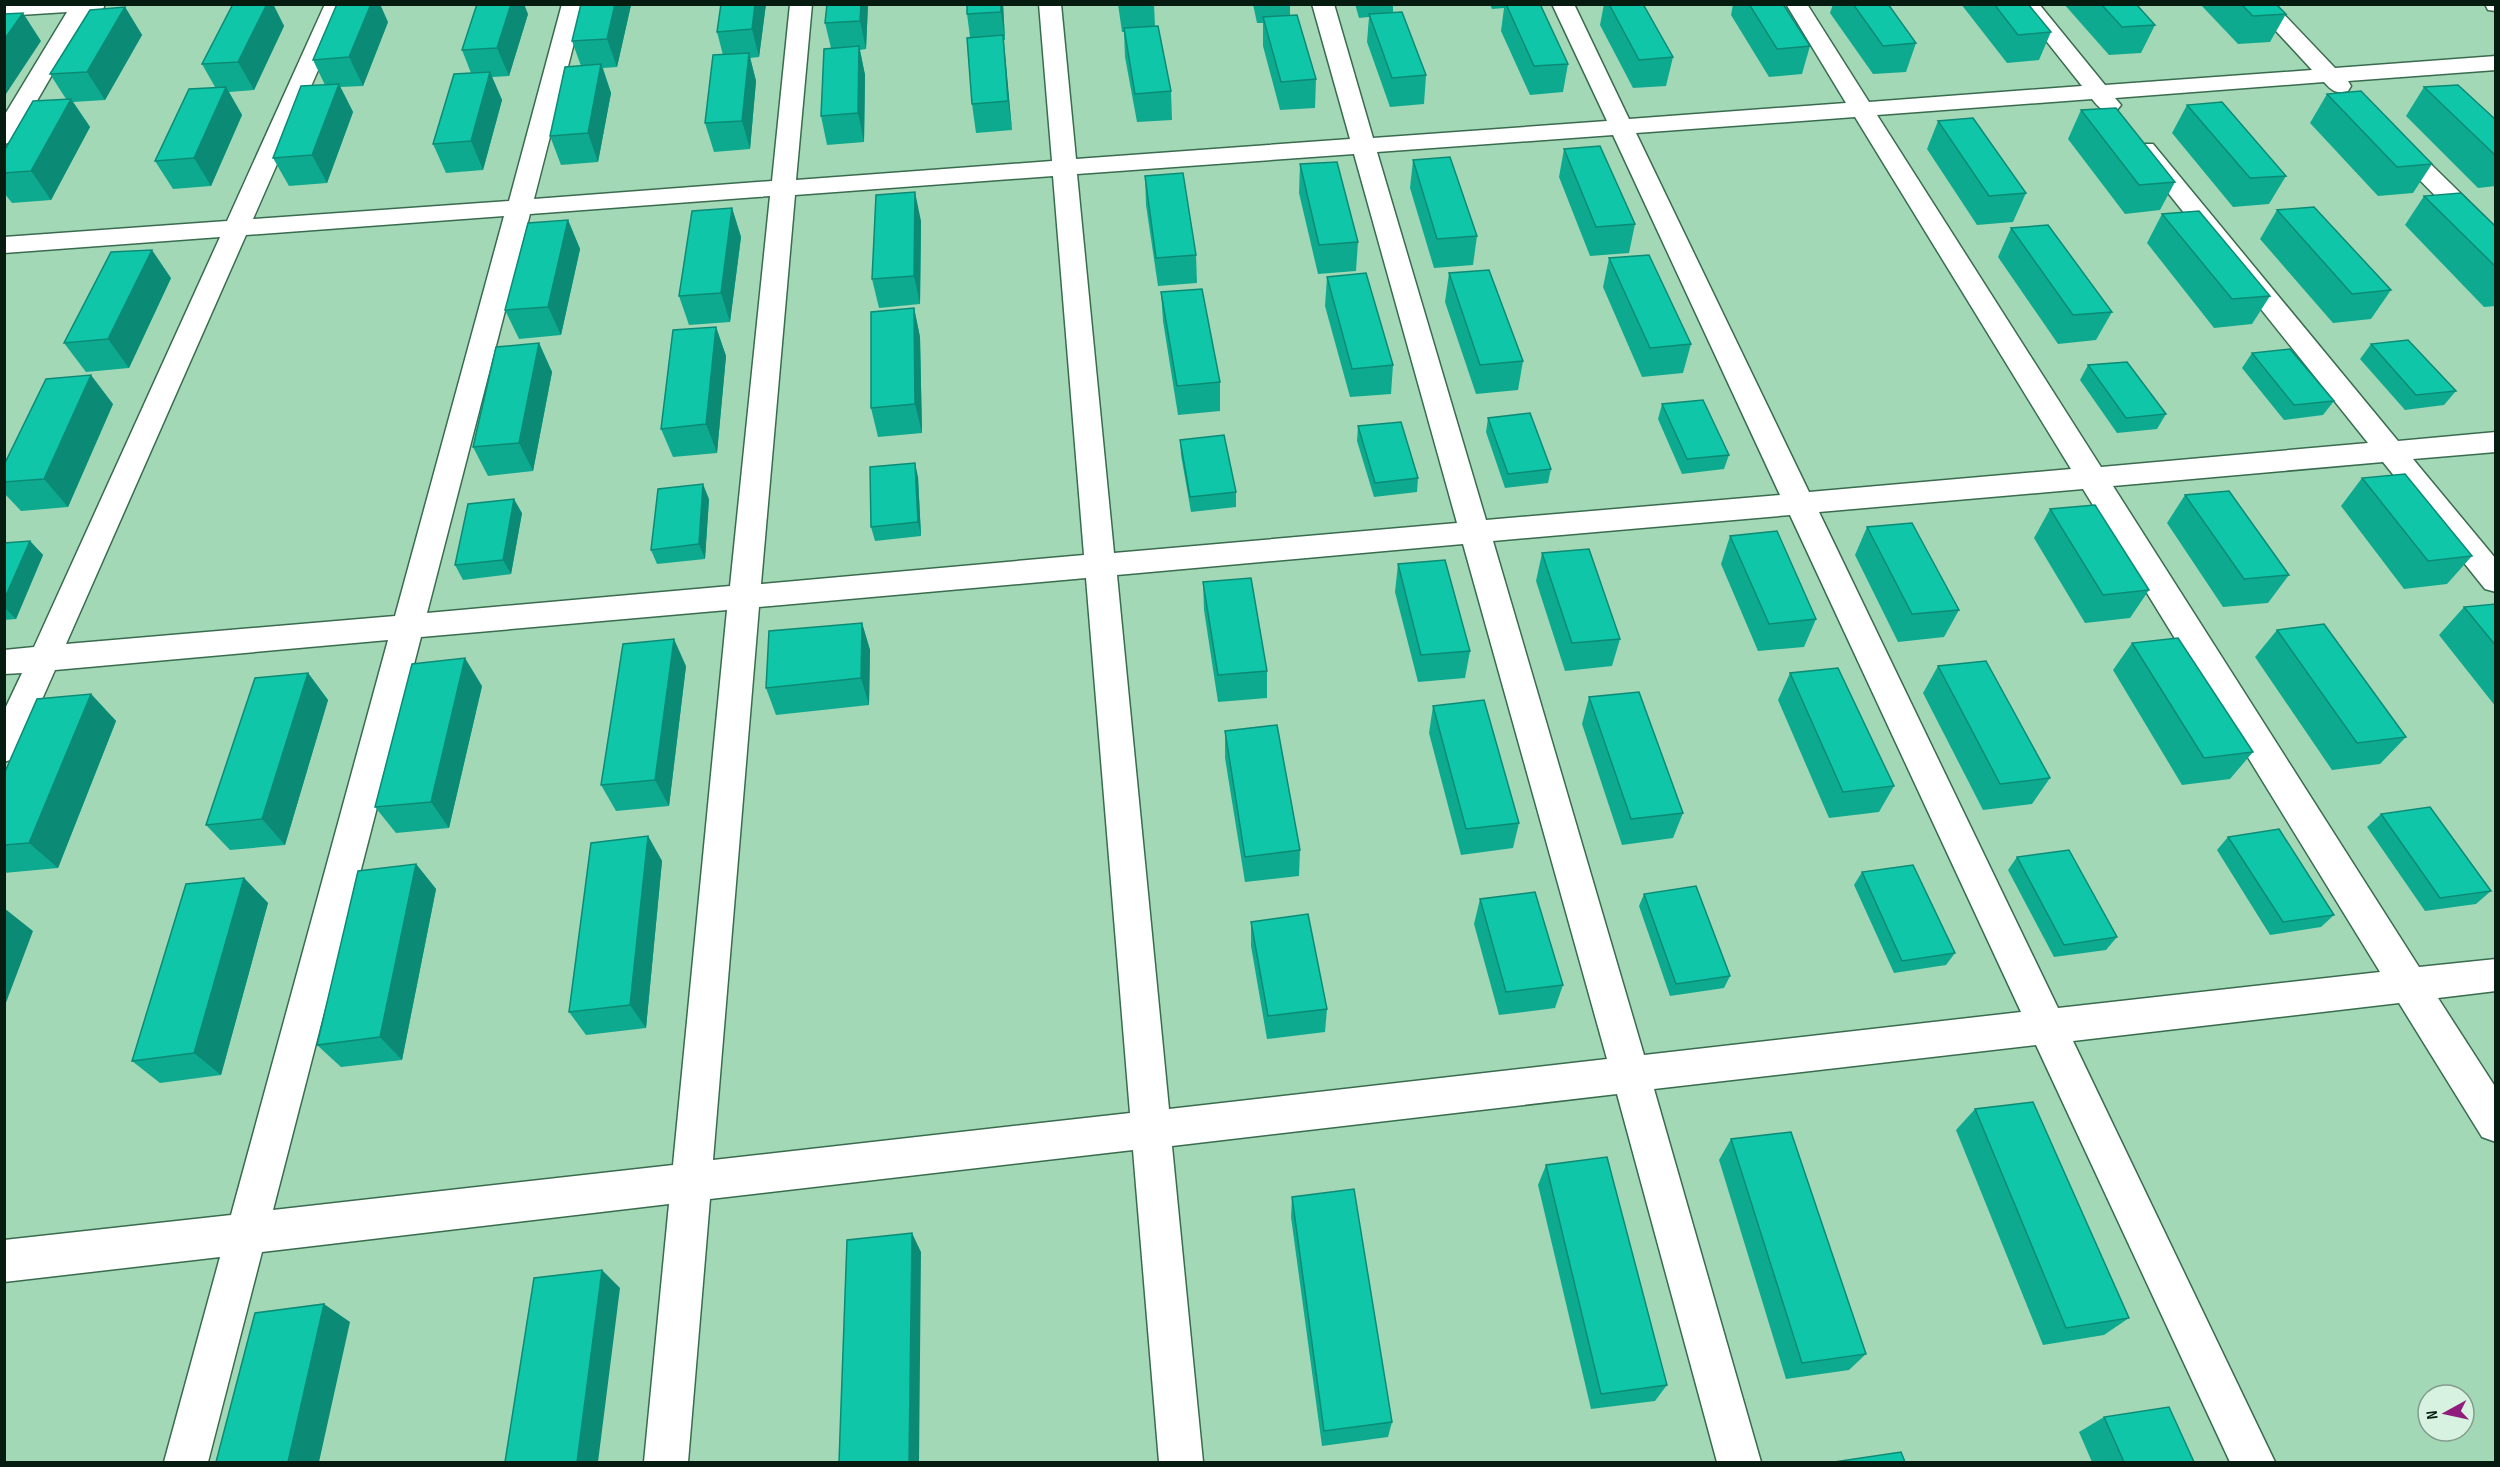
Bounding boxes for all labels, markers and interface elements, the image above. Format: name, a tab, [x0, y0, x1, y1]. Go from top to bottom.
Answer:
north arrow	[2416, 1383, 2476, 1443]
text: N	[2423, 1409, 2443, 1420]

